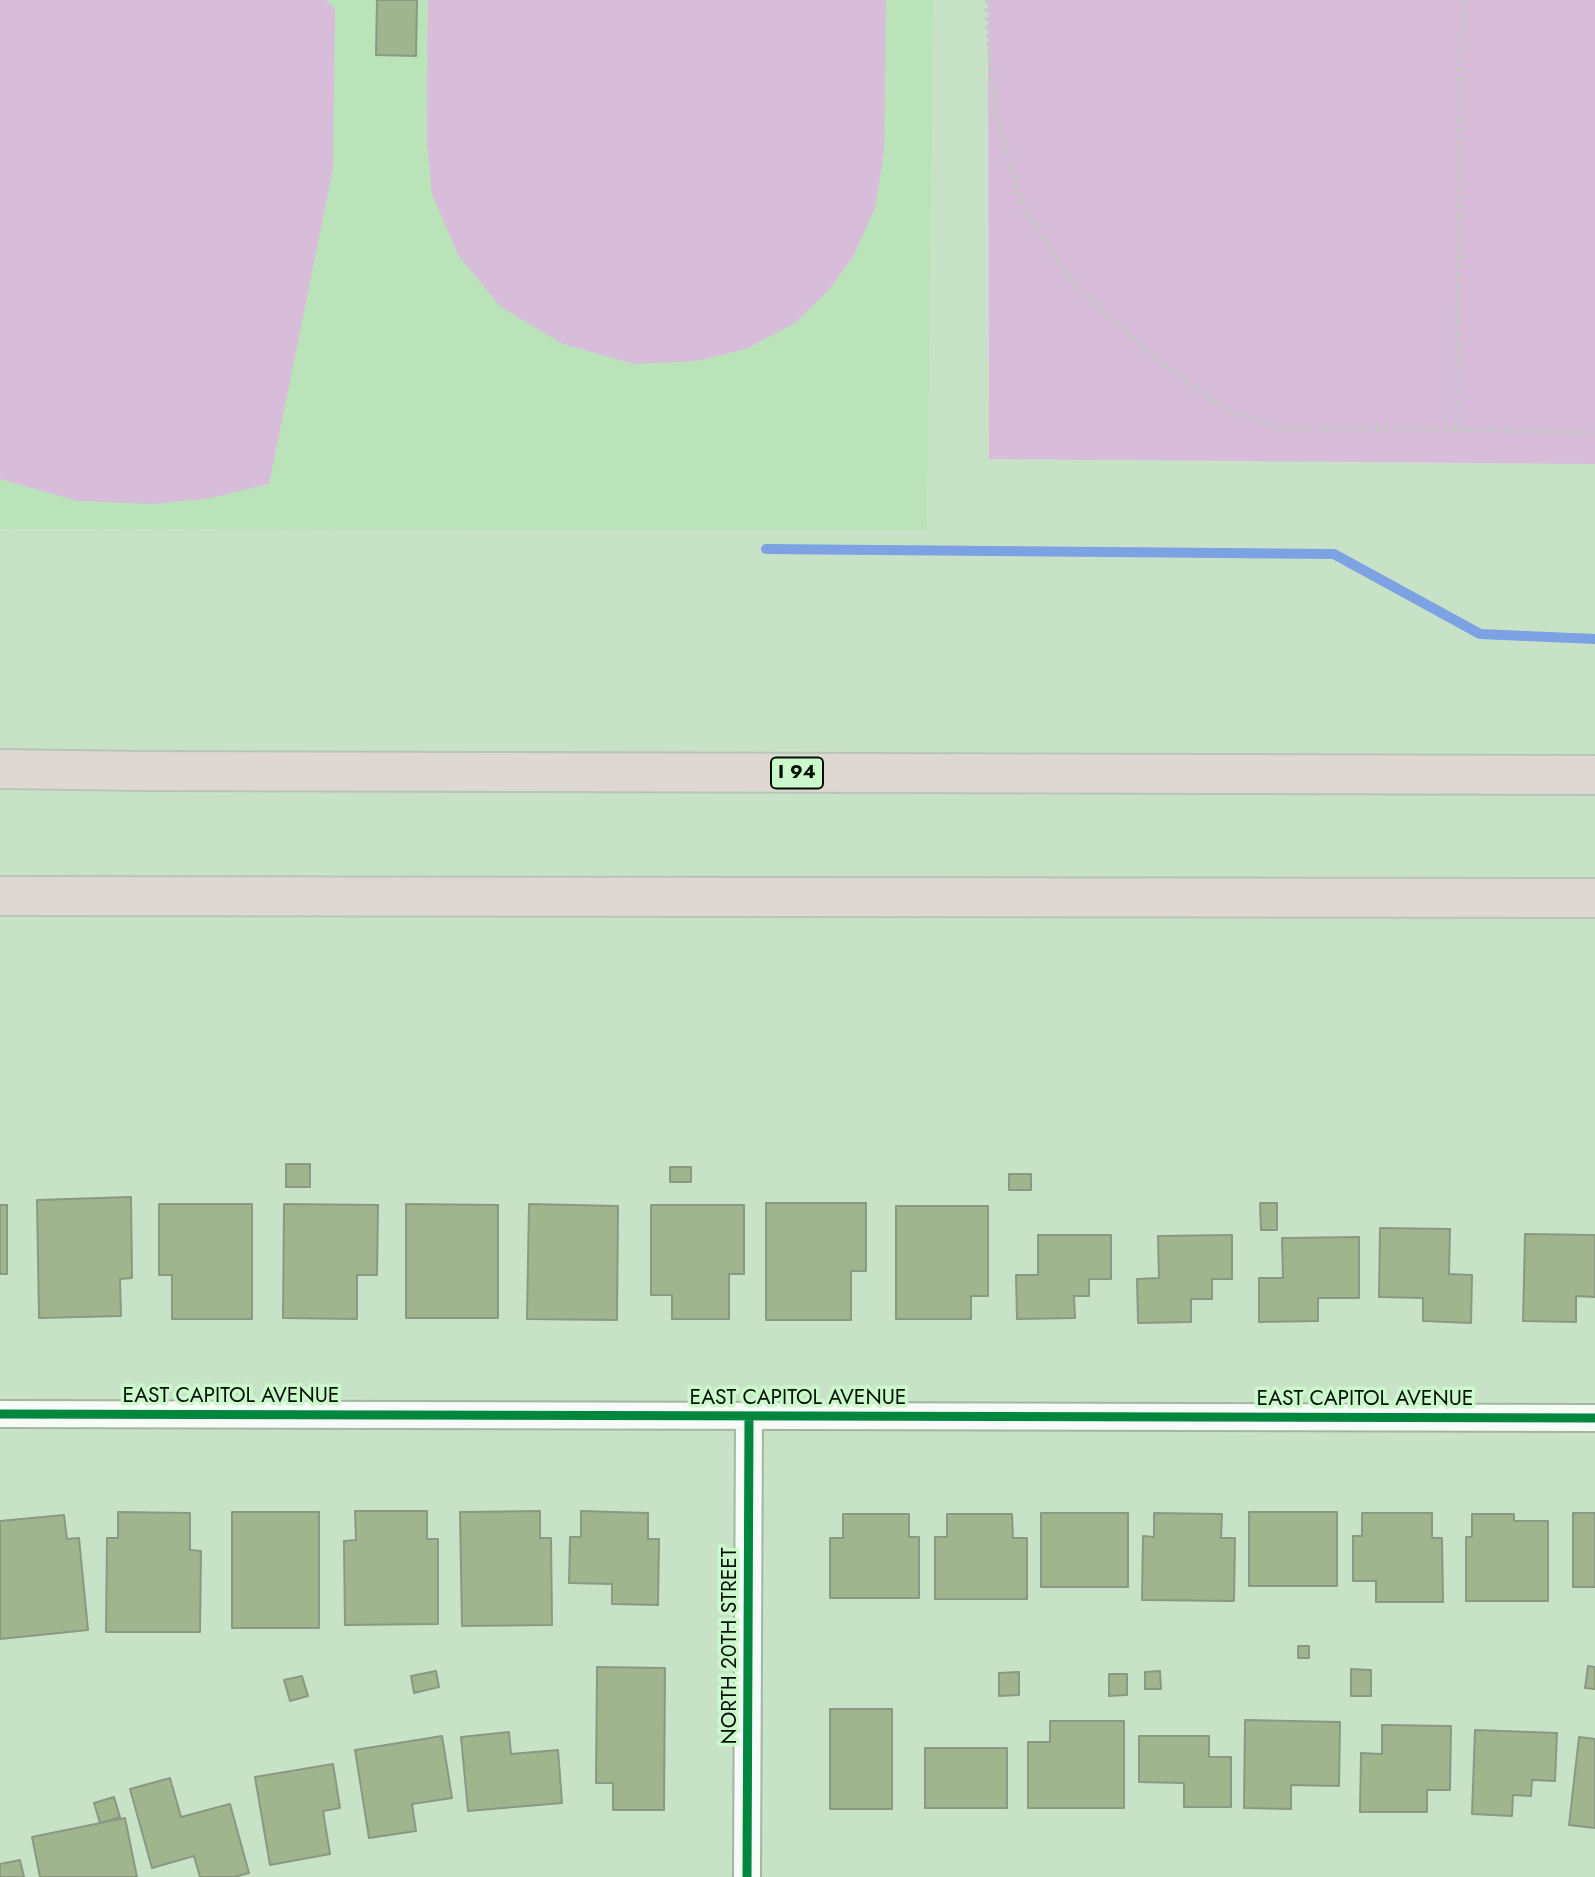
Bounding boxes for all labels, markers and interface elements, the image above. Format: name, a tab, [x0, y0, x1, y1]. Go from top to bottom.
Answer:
road number: I 94	[771, 758, 823, 788]
street label: EAST CAPITOL AVENUE	[123, 1384, 339, 1410]
street label: EAST CAPITOL AVENUE	[690, 1386, 906, 1412]
street label: EAST CAPITOL AVENUE	[1257, 1387, 1473, 1413]
street label: NORTH 20TH STREET	[718, 1547, 744, 1745]

